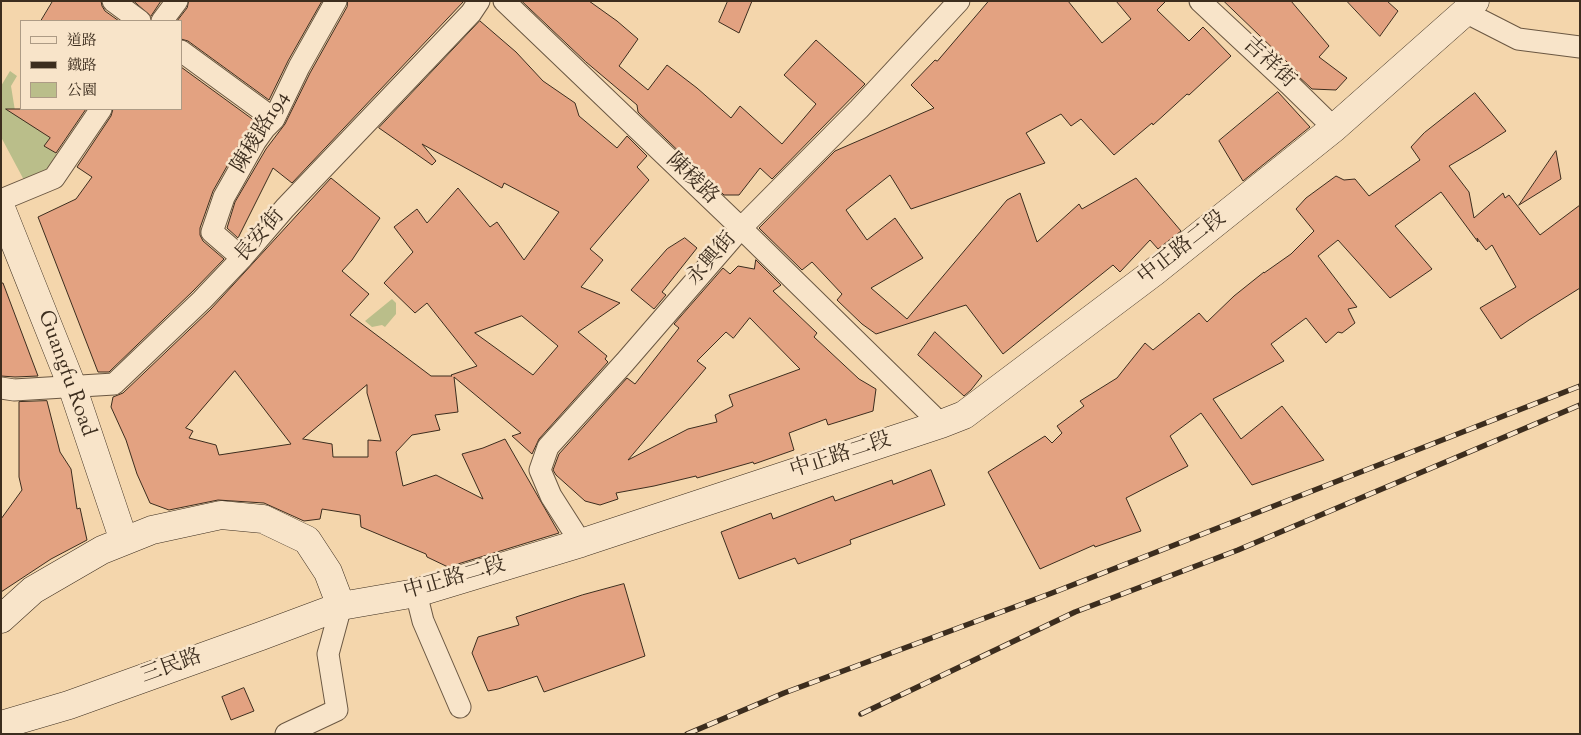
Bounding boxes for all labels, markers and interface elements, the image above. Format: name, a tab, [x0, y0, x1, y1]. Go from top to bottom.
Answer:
legend	[20, 20, 182, 110]
text: 道路	[67, 31, 97, 52]
street label: 吉祥街	[1236, 33, 1300, 95]
text: 鐵路	[67, 56, 97, 77]
text: 公園	[67, 81, 97, 102]
street label: 陳稜路194	[228, 88, 296, 178]
street label: 陳稜路	[660, 149, 722, 211]
street label: 長安街	[231, 205, 291, 269]
street label: 中正路二段	[1134, 207, 1232, 291]
street label: 永興街	[683, 228, 743, 292]
street label: Guangfu Road	[31, 307, 99, 441]
street label: 中正路二段	[787, 429, 895, 485]
street label: 中正路二段	[401, 553, 509, 607]
street label: 三民路	[138, 645, 206, 691]

